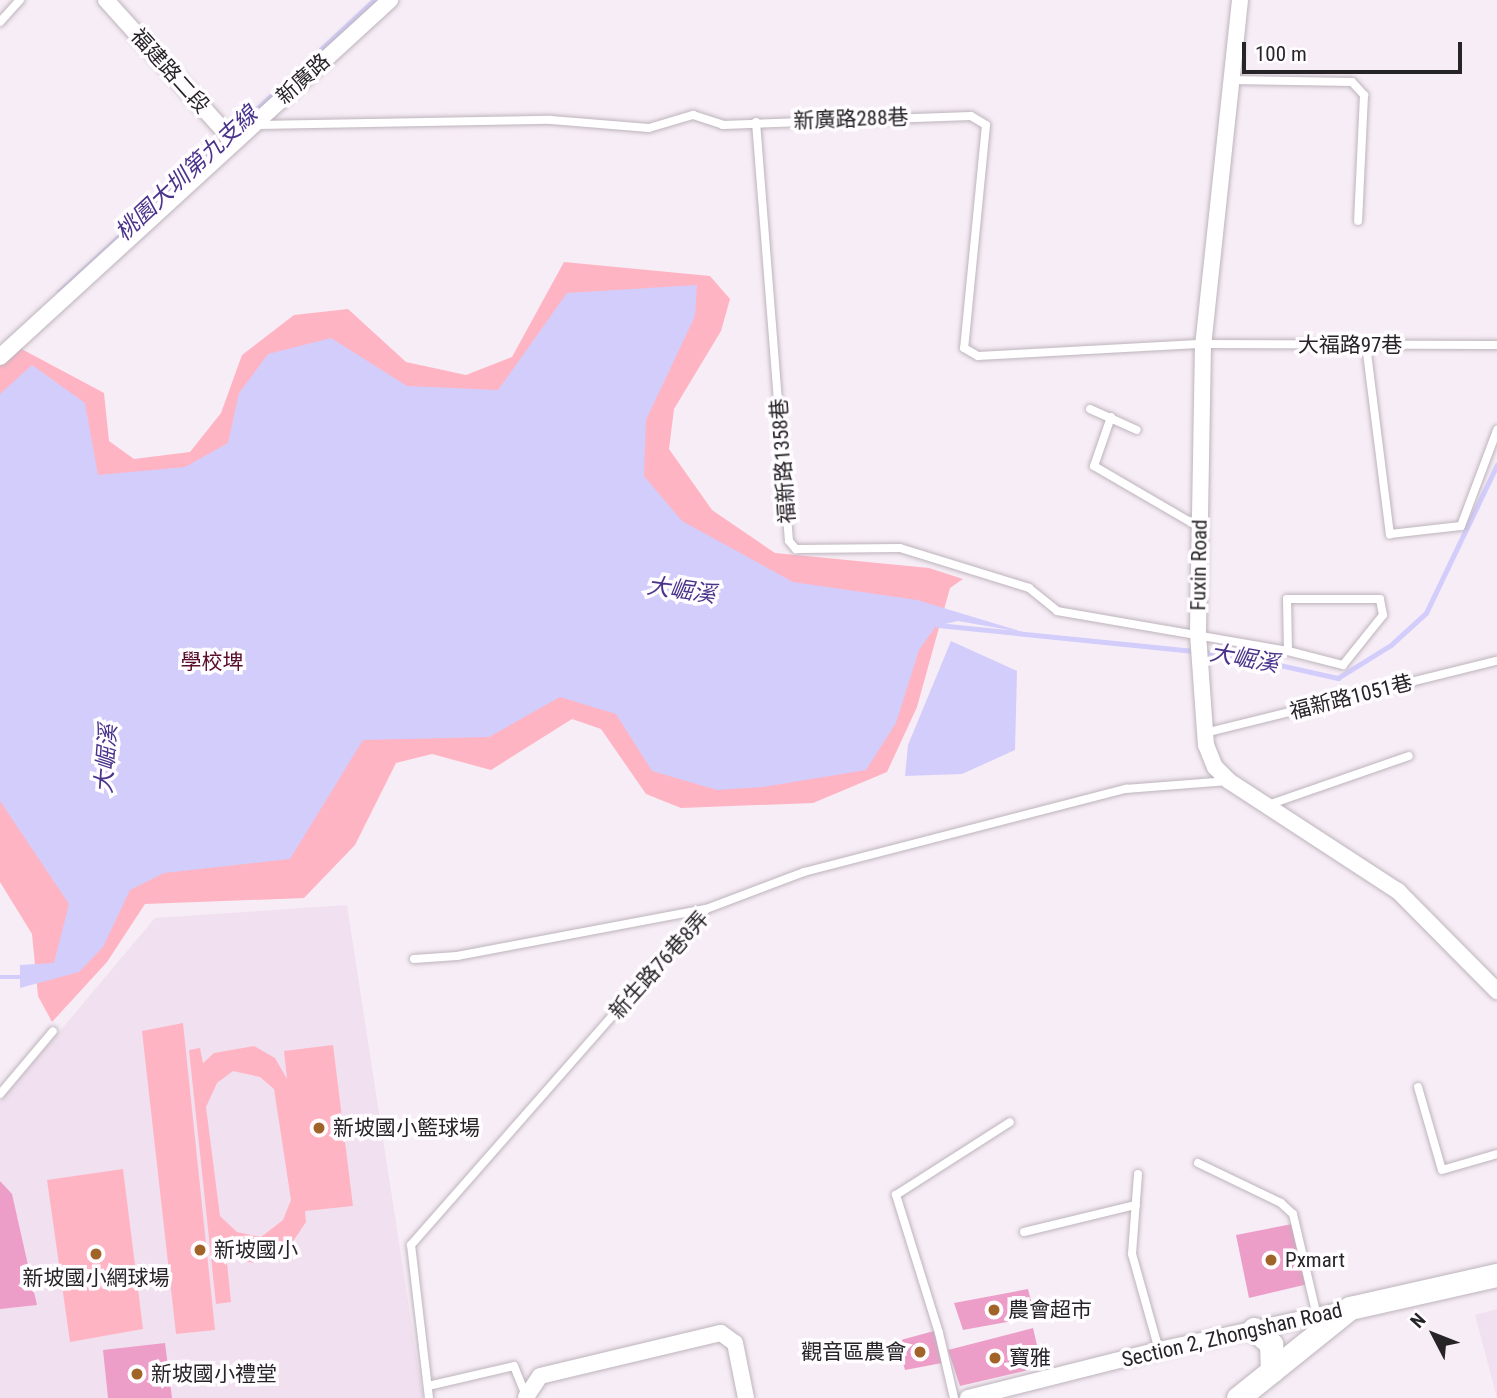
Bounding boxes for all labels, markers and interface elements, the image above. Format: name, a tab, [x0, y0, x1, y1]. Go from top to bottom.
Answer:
street label: 福建路二段	[126, 24, 214, 118]
scale bar	[1245, 28, 1466, 72]
text: 100 m	[1255, 42, 1307, 66]
street label: 新廣路	[271, 49, 335, 109]
water label: 桃園大圳第九支線	[110, 101, 264, 247]
street label: 新廣路288巷	[793, 104, 909, 134]
street label: 大福路97巷	[1298, 332, 1402, 358]
street label: 福新路1358巷	[766, 398, 800, 524]
street label: Fuxin Road	[1186, 519, 1212, 611]
water label: 大崛溪	[645, 573, 717, 609]
water label: 大崛溪	[1208, 639, 1280, 679]
park label: 學校埤	[181, 649, 243, 675]
street label: 福新路1051巷	[1287, 670, 1415, 724]
water label: 大崛溪	[91, 724, 123, 794]
street label: 新生路76巷8弄	[604, 906, 714, 1024]
place label: 新坡國小籃球場	[333, 1115, 480, 1141]
marker: 新坡國小籃球場	[311, 1120, 327, 1136]
place label: 新坡國小	[214, 1237, 298, 1263]
marker: 新坡國小	[192, 1242, 208, 1258]
marker: 新坡國小網球場	[88, 1246, 104, 1262]
place label: Pxmart	[1285, 1247, 1345, 1273]
marker: Pxmart	[1263, 1252, 1279, 1268]
place label: 新坡國小網球場	[23, 1265, 169, 1291]
place label: 農會超市	[1008, 1297, 1092, 1323]
street label: Section 2, Zhongshan Road	[1119, 1297, 1345, 1373]
north arrow	[1399, 1300, 1469, 1370]
marker: 農會超市	[986, 1302, 1002, 1318]
text: N	[1406, 1309, 1430, 1333]
place label: 觀音區農會	[801, 1339, 906, 1365]
marker: 觀音區農會	[912, 1344, 928, 1360]
place label: 寶雅	[1009, 1345, 1051, 1371]
marker: 寶雅	[987, 1350, 1003, 1366]
place label: 新坡國小禮堂	[151, 1361, 277, 1387]
marker: 新坡國小禮堂	[129, 1366, 145, 1382]

